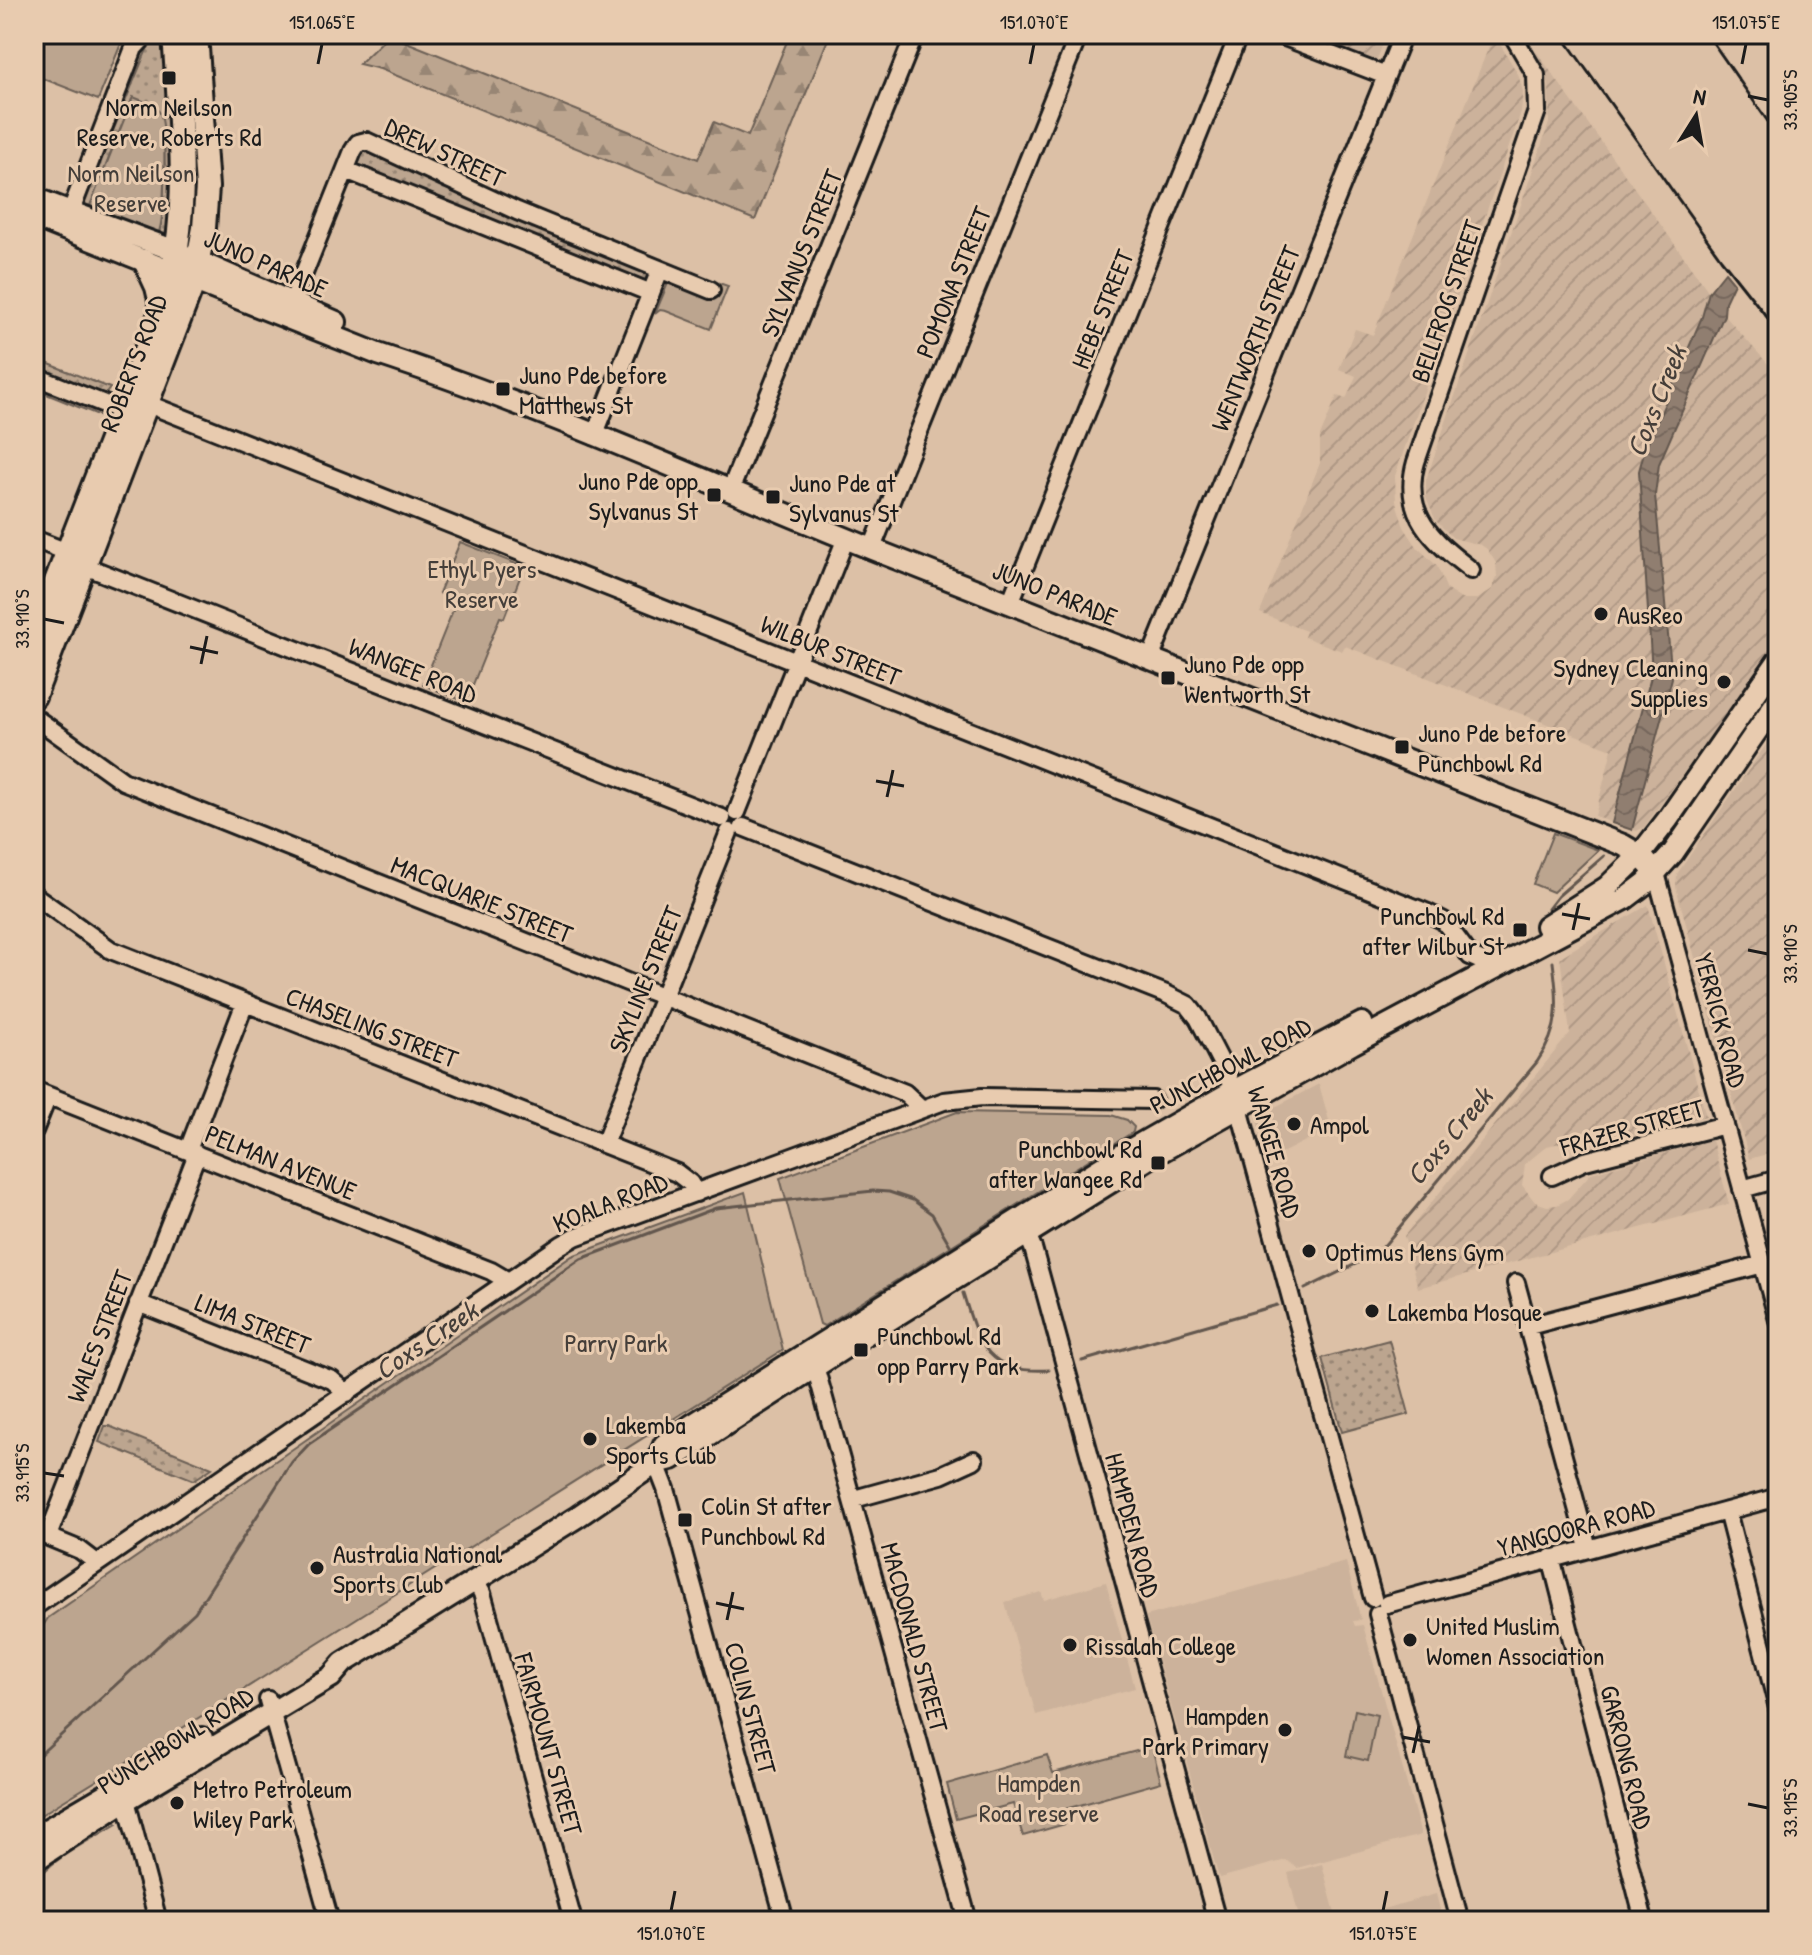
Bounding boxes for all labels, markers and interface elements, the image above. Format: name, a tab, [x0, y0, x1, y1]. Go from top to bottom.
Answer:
text: 151.065°E	[289, 8, 355, 35]
text: 151.070°E	[1000, 8, 1068, 35]
text: 151.075°E	[1712, 8, 1780, 35]
marker: Norm Neilson Reserve, Roberts Rd	[160, 69, 178, 87]
text: 33.905°S	[1776, 70, 1803, 130]
north arrow	[1656, 76, 1736, 156]
text: N	[1691, 81, 1709, 112]
place label: Norm Neilson Reserve, Roberts Rd	[77, 89, 261, 154]
street label: DREW STREET	[379, 109, 511, 195]
park label: Norm Neilson Reserve	[67, 155, 195, 220]
street label: SYLVANUS STREET	[752, 163, 851, 342]
street label: POMONA STREET	[907, 200, 1000, 363]
street label: BELLFROG STREET	[1402, 214, 1490, 387]
street label: JUNO PARADE	[199, 220, 334, 306]
street label: WENTWORTH STREET	[1202, 239, 1308, 436]
street label: HEBE STREET	[1062, 244, 1142, 374]
street label: ROBERTS ROAD	[91, 289, 175, 437]
water label: Coxs Creek	[1617, 338, 1696, 462]
place label: Juno Pde before Matthews St	[519, 357, 667, 422]
marker: Juno Pde before Matthews St	[494, 380, 512, 398]
place label: Juno Pde opp Sylvanus St	[578, 463, 699, 528]
place label: Juno Pde at Sylvanus St	[789, 465, 900, 530]
marker: Juno Pde opp Sylvanus St	[705, 486, 723, 504]
marker: Juno Pde at Sylvanus St	[764, 488, 782, 506]
park label: Ethyl Pyers Reserve	[427, 551, 537, 616]
street label: JUNO PARADE	[987, 552, 1123, 634]
text: 33.910°S	[8, 589, 35, 649]
place label: AusReo	[1617, 597, 1683, 632]
marker: AusReo	[1592, 605, 1610, 623]
street label: WILBUR STREET	[756, 606, 907, 694]
street label: WANGEE ROAD	[344, 628, 483, 712]
place label: Juno Pde opp Wentworth St	[1184, 646, 1311, 711]
place label: Sydney Cleaning Supplies	[1553, 650, 1708, 715]
marker: Juno Pde opp Wentworth St	[1159, 669, 1177, 687]
marker: Sydney Cleaning Supplies	[1715, 673, 1733, 691]
place label: Juno Pde before Punchbowl Rd	[1418, 715, 1566, 780]
marker: Juno Pde before Punchbowl Rd	[1393, 738, 1411, 756]
street label: MACQUARIE STREET	[386, 847, 579, 952]
place label: Punchbowl Rd after Wilbur St	[1362, 898, 1505, 963]
street label: SKYLINE STREET	[600, 900, 691, 1057]
marker: Punchbowl Rd after Wilbur St	[1511, 921, 1529, 939]
text: 33.910°S	[1776, 924, 1803, 984]
street label: YERRICK ROAD	[1686, 949, 1756, 1092]
street label: CHASELING STREET	[281, 978, 464, 1076]
street label: PUNCHBOWL ROAD	[1143, 1008, 1317, 1122]
water label: Coxs Creek	[1397, 1077, 1502, 1193]
street label: WANGEE ROAD	[1240, 1082, 1311, 1222]
street label: FRAZER STREET	[1555, 1090, 1709, 1164]
place label: Ampol	[1310, 1107, 1369, 1142]
marker: Ampol	[1285, 1115, 1303, 1133]
street label: PELMAN AVENUE	[200, 1116, 362, 1208]
place label: Punchbowl Rd after Wangee Rd	[989, 1131, 1142, 1196]
marker: Punchbowl Rd after Wangee Rd	[1149, 1154, 1167, 1172]
street label: KOALA ROAD	[548, 1163, 673, 1241]
place label: Optimus Mens Gym	[1325, 1234, 1504, 1269]
marker: Optimus Mens Gym	[1300, 1242, 1318, 1260]
street label: WALES STREET	[58, 1264, 141, 1407]
street label: LIMA STREET	[190, 1284, 316, 1362]
water label: Coxs Creek	[367, 1290, 487, 1388]
place label: Lakemba Mosque	[1388, 1294, 1542, 1329]
marker: Lakemba Mosque	[1363, 1302, 1381, 1320]
place label: Punchbowl Rd opp Parry Park	[877, 1318, 1019, 1383]
park label: Parry Park	[564, 1325, 668, 1360]
marker: Punchbowl Rd opp Parry Park	[852, 1341, 870, 1359]
place label: Lakemba Sports Club	[606, 1407, 717, 1472]
marker: Lakemba Sports Club	[581, 1430, 599, 1448]
text: 33.915°S	[8, 1443, 35, 1503]
street label: HAMPDEN ROAD	[1097, 1449, 1169, 1602]
place label: Colin St after Punchbowl Rd	[701, 1488, 832, 1553]
street label: YANGOORA ROAD	[1494, 1489, 1659, 1565]
marker: Colin St after Punchbowl Rd	[676, 1511, 694, 1529]
place label: Australia National Sports Club	[333, 1536, 502, 1601]
street label: MACDONALD STREET	[873, 1538, 957, 1736]
marker: Australia National Sports Club	[308, 1559, 326, 1577]
place label: United Muslim Women Association	[1426, 1608, 1605, 1673]
place label: Rissalah College	[1086, 1628, 1236, 1663]
marker: United Muslim Women Association	[1401, 1631, 1419, 1649]
marker: Rissalah College	[1061, 1636, 1079, 1654]
street label: COLIN STREET	[717, 1638, 786, 1779]
street label: FAIRMOUNT STREET	[506, 1648, 592, 1840]
street label: PUNCHBOWL ROAD	[90, 1678, 260, 1802]
street label: GARRONG ROAD	[1592, 1682, 1662, 1833]
place label: Hampden Park Primary	[1142, 1698, 1269, 1763]
marker: Hampden Park Primary	[1276, 1721, 1294, 1739]
park label: Hampden Road reserve	[979, 1765, 1099, 1830]
place label: Metro Petroleum Wiley Park	[193, 1771, 352, 1836]
text: 33.915°S	[1776, 1778, 1803, 1838]
marker: Metro Petroleum Wiley Park	[168, 1794, 186, 1812]
text: 151.070°E	[637, 1919, 705, 1946]
text: 151.075°E	[1349, 1919, 1417, 1946]

